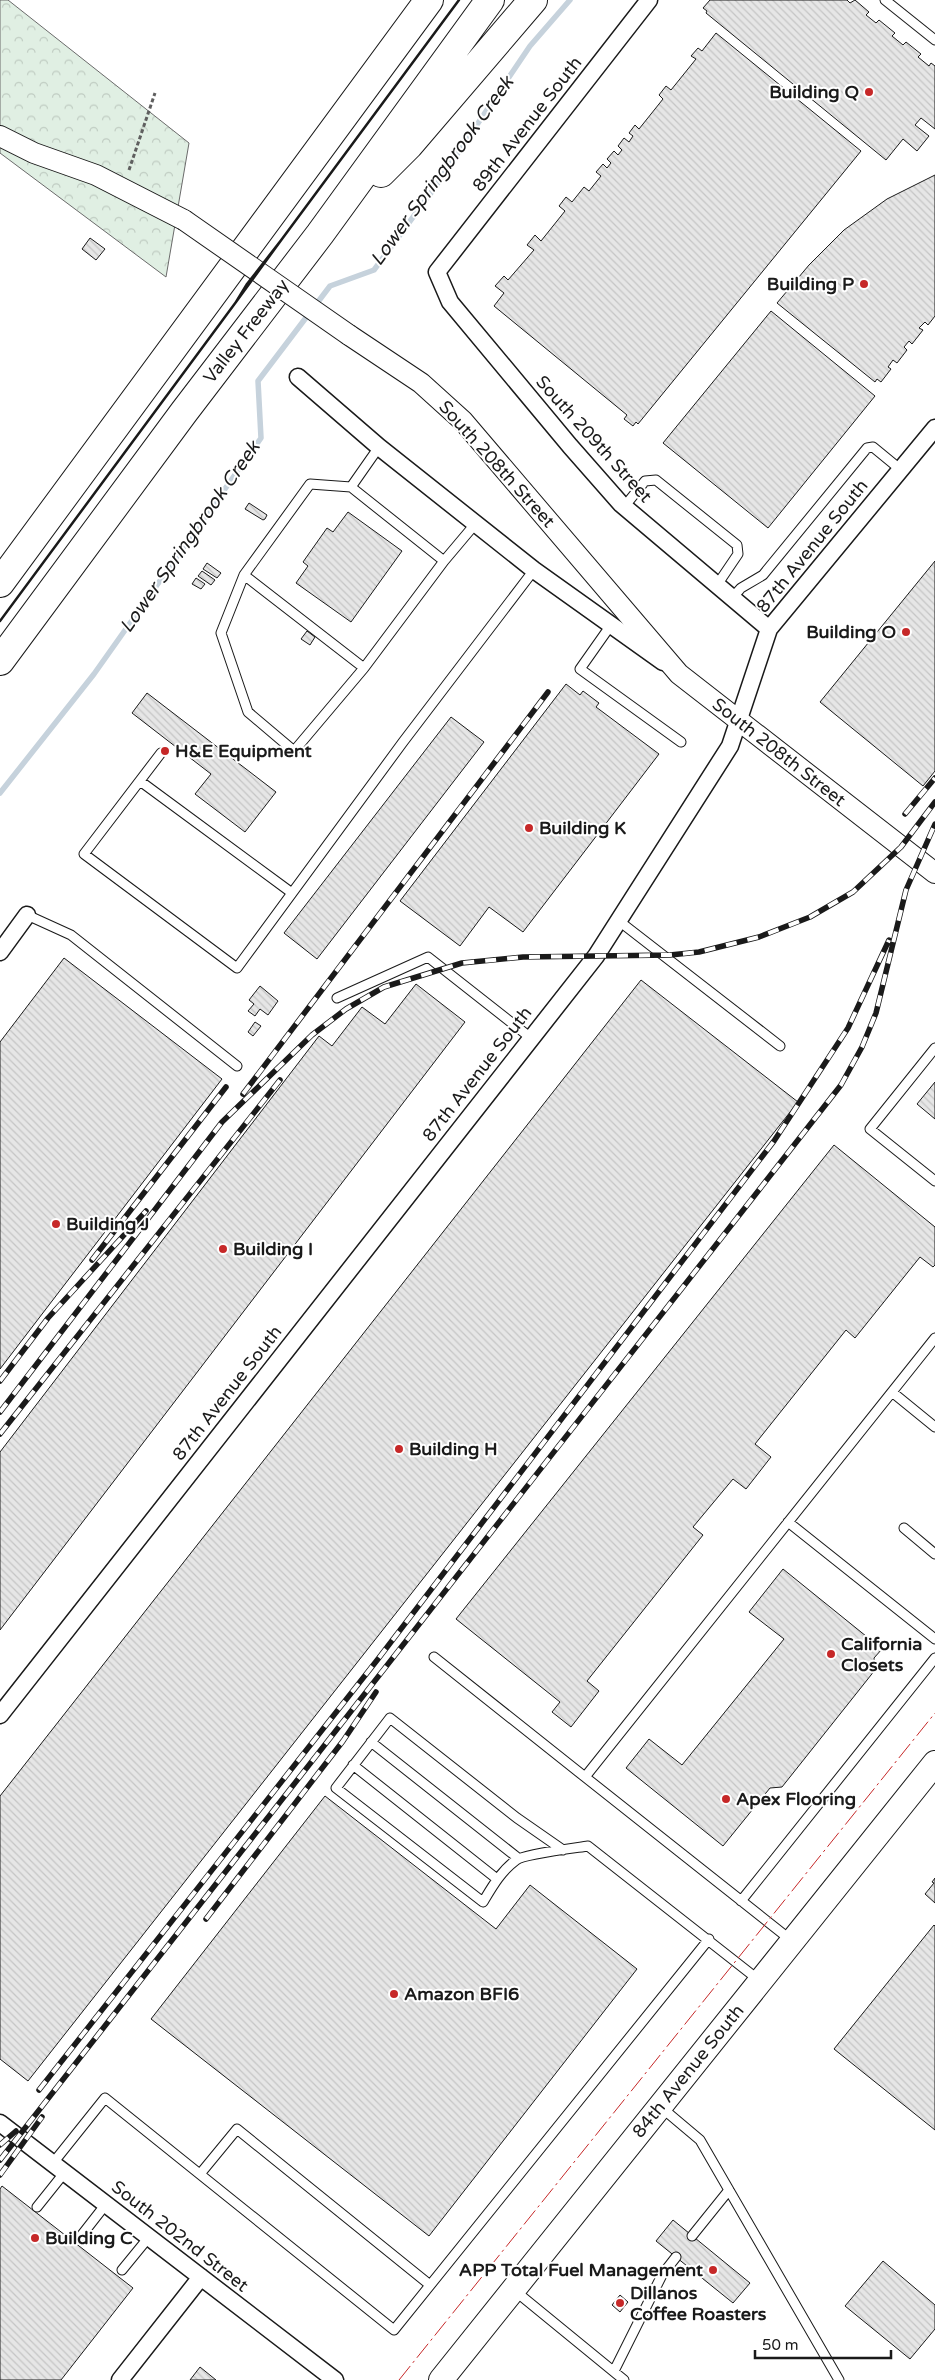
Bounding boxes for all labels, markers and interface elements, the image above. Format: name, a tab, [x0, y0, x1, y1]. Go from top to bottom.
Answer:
street label: 89th Avenue South	[468, 52, 586, 196]
water label: Lower Springbrook Creek	[366, 71, 519, 270]
place label: Building Q	[769, 81, 859, 103]
marker: Building Q	[863, 86, 875, 98]
place label: Building P	[767, 273, 854, 295]
street label: Valley Freeway	[198, 274, 294, 387]
marker: Building P	[858, 278, 870, 290]
street label: South 209th Street	[531, 371, 657, 507]
street label: South 208th Street	[434, 396, 560, 532]
water label: Lower Springbrook Creek	[115, 436, 266, 637]
street label: 87th Avenue South	[752, 475, 872, 617]
place label: Building O	[806, 621, 896, 643]
marker: Building O	[900, 626, 912, 638]
street label: South 208th Street	[708, 693, 850, 811]
place label: H&E Equipment	[175, 740, 312, 762]
marker: H&E Equipment	[159, 745, 171, 757]
place label: Building K	[539, 817, 626, 839]
marker: Building K	[523, 822, 535, 834]
street label: 87th Avenue South	[418, 1002, 536, 1146]
place label: Building J	[66, 1213, 150, 1235]
marker: Building J	[50, 1218, 62, 1230]
place label: Building I	[233, 1238, 313, 1260]
marker: Building I	[217, 1243, 229, 1255]
street label: 87th Avenue South	[168, 1321, 286, 1465]
place label: Building H	[409, 1438, 498, 1460]
marker: Building H	[393, 1443, 405, 1455]
place label: California Closets	[841, 1633, 922, 1676]
marker: California Closets	[825, 1648, 837, 1660]
place label: Apex Flooring	[736, 1788, 856, 1810]
marker: Apex Flooring	[720, 1793, 732, 1805]
place label: Amazon BFI6	[404, 1983, 519, 2005]
marker: Amazon BFI6	[388, 1988, 400, 2000]
street label: 84th Avenue South	[628, 2000, 748, 2142]
street label: South 202nd Street	[107, 2176, 253, 2296]
place label: Building C	[45, 2227, 133, 2249]
marker: Building C	[29, 2232, 41, 2244]
place label: APP Total Fuel Management	[459, 2259, 703, 2281]
marker: APP Total Fuel Management	[707, 2264, 719, 2276]
place label: Dillanos Coffee Roasters	[630, 2282, 767, 2325]
marker: Dillanos Coffee Roasters	[614, 2297, 626, 2309]
scale bar	[755, 2328, 891, 2360]
text: 50 m	[762, 2336, 799, 2354]

